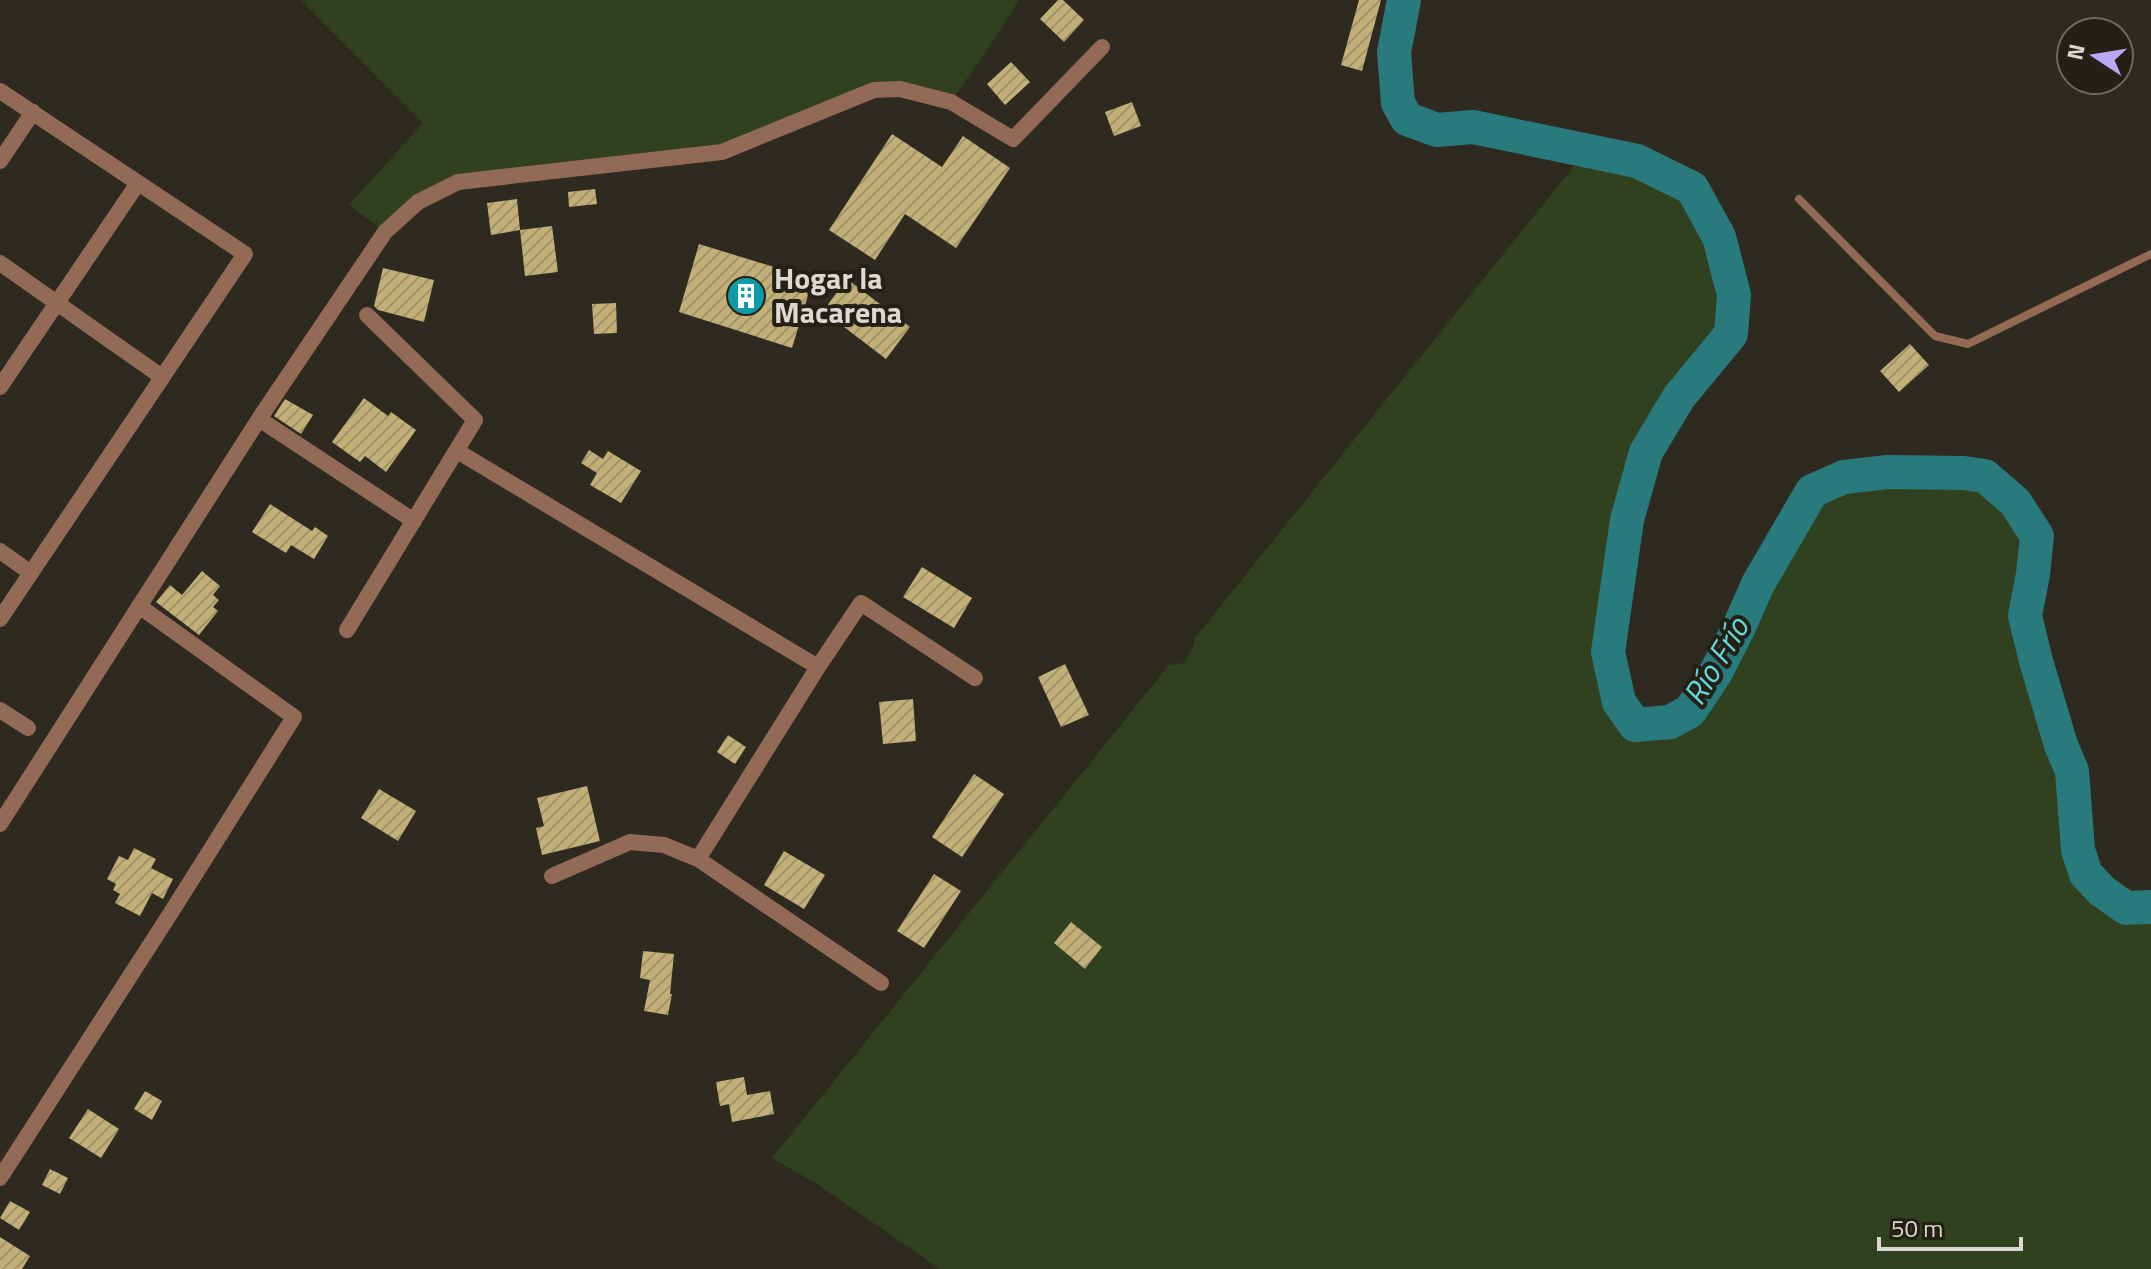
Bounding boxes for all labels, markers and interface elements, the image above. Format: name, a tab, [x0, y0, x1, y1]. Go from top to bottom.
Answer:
north arrow	[2055, 16, 2135, 96]
text: N	[2057, 41, 2094, 63]
place label: Hogar la Macarena	[774, 255, 902, 335]
building icon: Hogar la Macarena	[725, 275, 767, 317]
water label: Río Frío	[1670, 606, 1761, 714]
scale bar	[1879, 1201, 2021, 1251]
text: 50 m	[1891, 1210, 1943, 1246]

